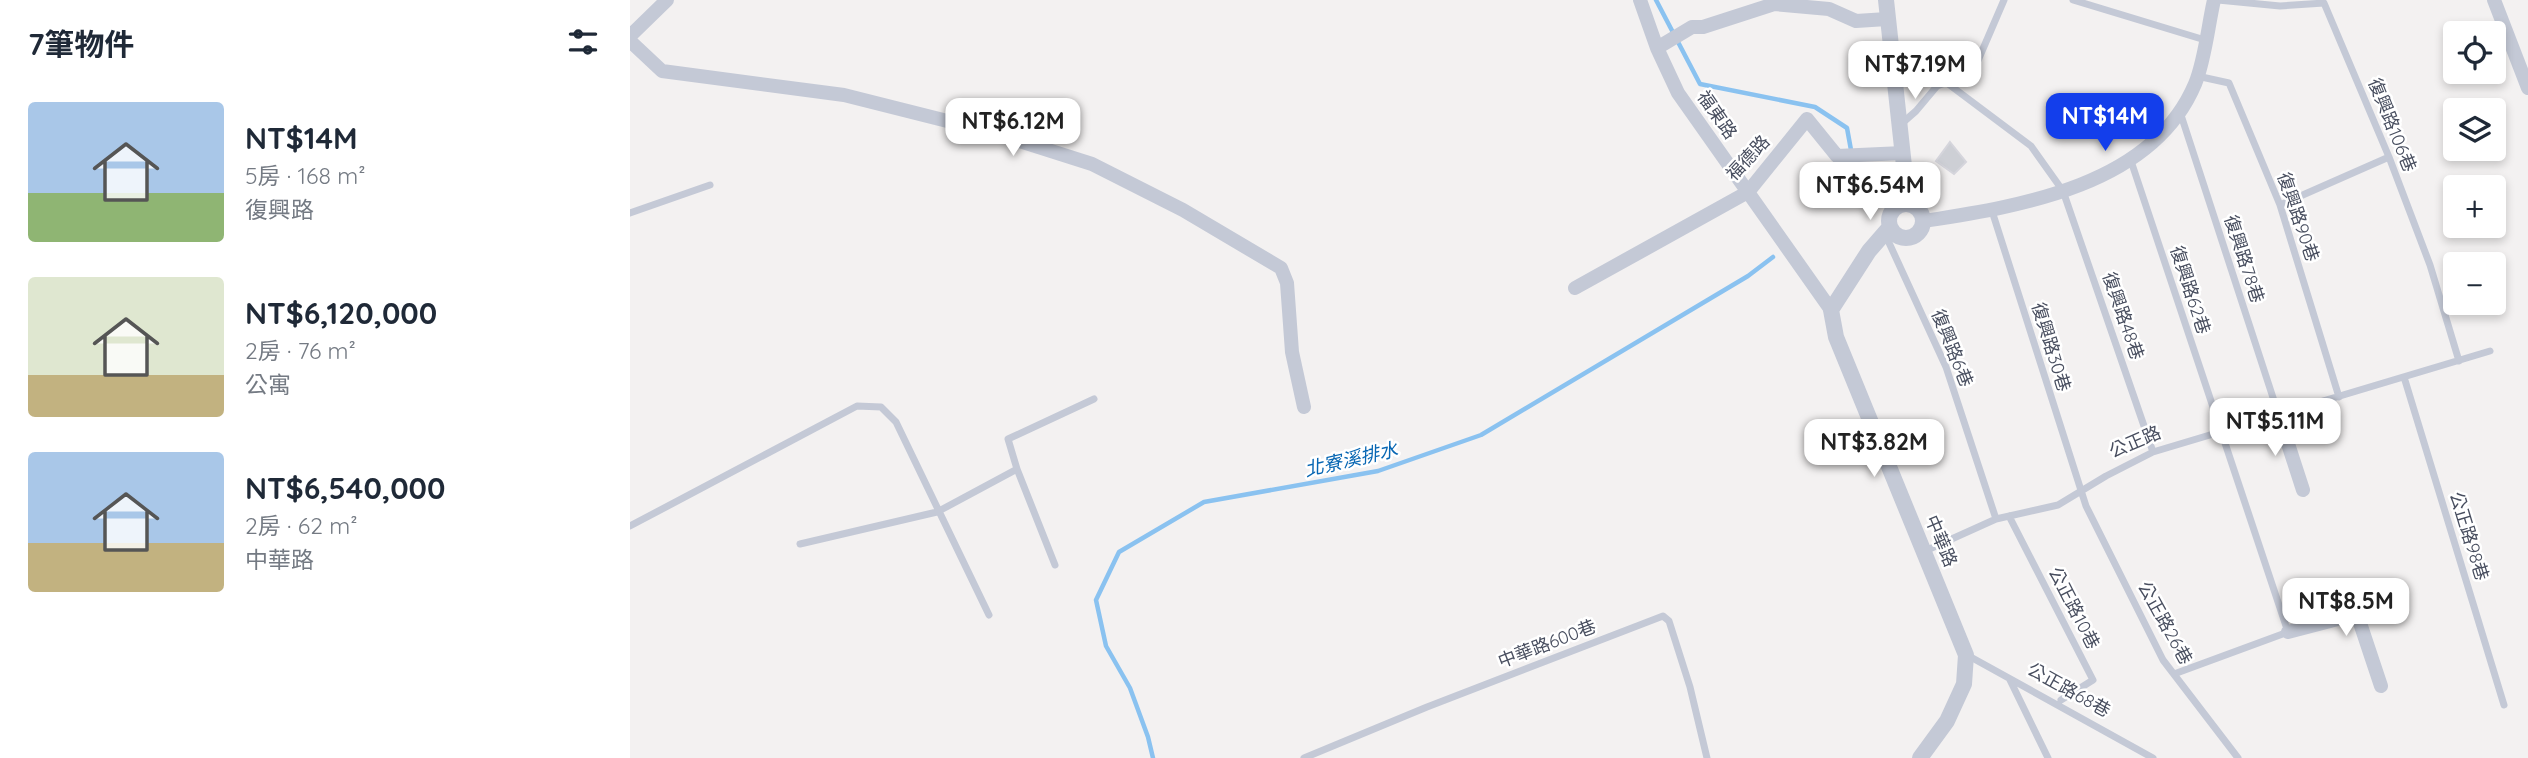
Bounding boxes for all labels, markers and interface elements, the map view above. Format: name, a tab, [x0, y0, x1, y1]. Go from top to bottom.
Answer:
map controls	[2443, 21, 2506, 315]
button: locate	[2443, 21, 2506, 84]
icon: filters	[564, 23, 602, 61]
text: 7筆物件	[28, 25, 134, 63]
pin: NT$7.19M	[1843, 42, 1987, 101]
text: NT$7.19M	[1864, 49, 1966, 78]
street label: 復興路106巷	[2363, 75, 2422, 175]
street label: 福東路	[1693, 86, 1742, 143]
pin: NT$14M	[2048, 94, 2162, 153]
button: layers	[2443, 98, 2506, 161]
pin: NT$6.12M	[941, 99, 1085, 158]
text: NT$14M	[2062, 101, 2148, 130]
text: NT$6.12M	[961, 106, 1065, 135]
text: NT$14M	[245, 119, 358, 157]
icon: home	[84, 130, 168, 214]
street label: 福德路	[1721, 130, 1774, 185]
text: 5房 · 168 m²	[245, 161, 365, 190]
pin: NT$6.54M	[1798, 162, 1942, 222]
street label: 復興路90巷	[2272, 169, 2324, 264]
text: NT$6.54M	[1815, 170, 1925, 199]
button: +	[2443, 175, 2506, 238]
text: 復興路	[245, 195, 314, 224]
street label: 復興路78巷	[2219, 212, 2269, 306]
street label: 復興路62巷	[2165, 243, 2216, 337]
button: −	[2443, 252, 2506, 315]
street label: 復興路48巷	[2098, 269, 2149, 363]
text: NT$6,120,000	[245, 294, 437, 332]
street label: 復興路30巷	[2027, 299, 2076, 394]
icon: home	[84, 305, 168, 389]
street label: 復興路6巷	[1927, 306, 1978, 390]
text: 2房 · 76 m²	[245, 336, 356, 365]
text: 公寓	[245, 370, 291, 399]
pin: NT$5.11M	[2203, 398, 2347, 458]
text: NT$5.11M	[2226, 406, 2324, 435]
pin: NT$3.82M	[1802, 420, 1946, 479]
street label: 公正路	[2105, 420, 2164, 463]
text: NT$3.82M	[1820, 427, 1928, 456]
water label: 北寮溪排水	[1302, 436, 1401, 481]
text: NT$6,540,000	[245, 469, 445, 507]
icon: home	[84, 480, 168, 564]
street label: 公正路98巷	[2445, 489, 2494, 583]
text: 2房 · 62 m²	[245, 511, 357, 540]
street label: 中華路	[1920, 511, 1963, 570]
text: 中華路	[245, 545, 314, 574]
street label: 公正路10巷	[2044, 563, 2105, 653]
street label: 公正路26巷	[2133, 577, 2198, 668]
pin: NT$8.5M	[2281, 578, 2411, 638]
text: NT$8.5M	[2298, 586, 2394, 615]
street label: 中華路600巷	[1495, 614, 1599, 673]
street label: 公正路68巷	[2024, 657, 2115, 722]

